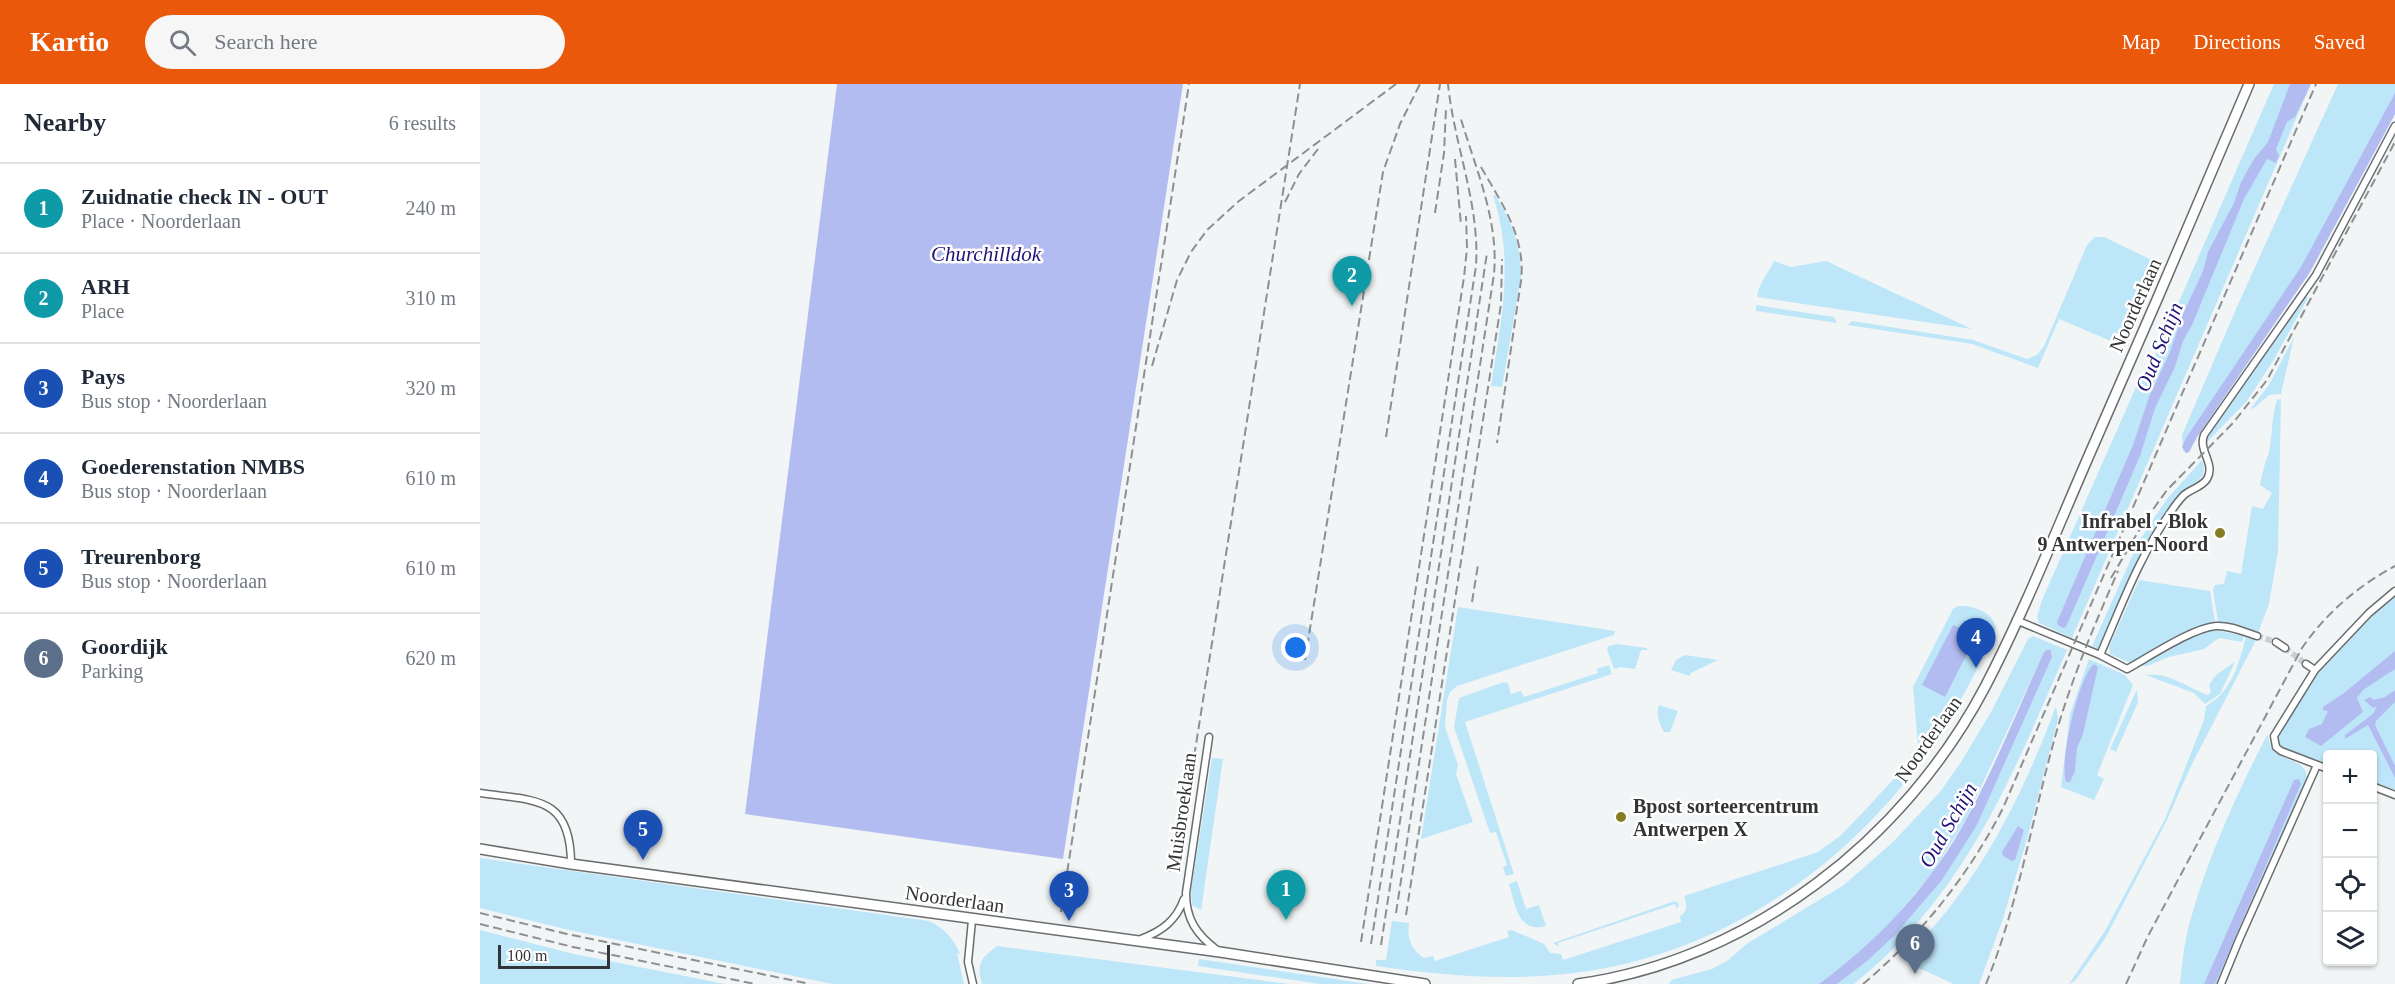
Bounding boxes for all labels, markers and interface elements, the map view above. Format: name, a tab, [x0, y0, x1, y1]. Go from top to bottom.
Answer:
search box	[145, 15, 565, 69]
text: Kartio	[30, 26, 109, 57]
icon: search	[166, 26, 199, 59]
text: Search here	[214, 29, 318, 54]
text: Map	[2122, 30, 2160, 54]
text: Directions	[2193, 30, 2281, 54]
text: Saved	[2314, 30, 2365, 54]
text: Nearby	[24, 108, 106, 137]
text: 6 results	[389, 112, 456, 134]
text: Zuidnatie check IN - OUT	[81, 184, 328, 209]
text: 1	[39, 197, 49, 219]
text: 240 m	[405, 197, 456, 219]
text: Place · Noorderlaan	[81, 210, 241, 232]
water label: Churchilldok	[931, 242, 1042, 266]
street label: Noorderlaan	[2105, 255, 2165, 355]
pin: 2	[1332, 256, 1372, 306]
text: ARH	[81, 274, 130, 299]
text: 2	[39, 287, 49, 309]
text: 310 m	[405, 287, 456, 309]
water label: Oud Schijn	[2130, 299, 2188, 395]
text: Place	[81, 300, 124, 322]
text: Pays	[81, 364, 125, 389]
text: 3	[39, 377, 49, 399]
text: 320 m	[405, 377, 456, 399]
text: Bus stop · Noorderlaan	[81, 390, 267, 412]
text: Goederenstation NMBS	[81, 454, 305, 479]
text: 4	[39, 467, 49, 489]
text: 610 m	[405, 467, 456, 489]
text: Bus stop · Noorderlaan	[81, 480, 267, 502]
place label: Infrabel - Blok 9 Antwerpen-Noord	[2037, 510, 2209, 556]
marker: Infrabel - Blok 9 Antwerpen-Noord	[2213, 526, 2227, 540]
text: Treurenborg	[81, 544, 201, 569]
text: 5	[39, 557, 49, 579]
text: 610 m	[405, 557, 456, 579]
text: Bus stop · Noorderlaan	[81, 570, 267, 592]
pin: 4	[1956, 618, 1996, 668]
your location	[1281, 633, 1310, 662]
text: Goordijk	[81, 634, 168, 659]
text: 6	[39, 647, 49, 669]
text: 620 m	[405, 647, 456, 669]
text: Parking	[81, 660, 143, 682]
street label: Noorderlaan	[1890, 692, 1966, 786]
map controls	[2323, 750, 2377, 966]
button: +	[2323, 750, 2377, 804]
street label: Muisbroeklaan	[1162, 751, 1200, 873]
water label: Oud Schijn	[1914, 778, 1982, 872]
place label: Bpost sorteercentrum Antwerpen X	[1633, 795, 1819, 841]
button: −	[2323, 804, 2377, 858]
pin: 5	[624, 810, 662, 860]
marker: Bpost sorteercentrum Antwerpen X	[1614, 810, 1628, 824]
button: locate	[2323, 858, 2377, 912]
pin: 1	[1266, 870, 1306, 920]
pin: 3	[1050, 872, 1088, 921]
street label: Noorderlaan	[904, 881, 1006, 917]
button: layers	[2323, 912, 2377, 966]
pin: 6	[1896, 924, 1934, 974]
scale bar	[498, 942, 610, 970]
text: 100 m	[507, 947, 547, 964]

